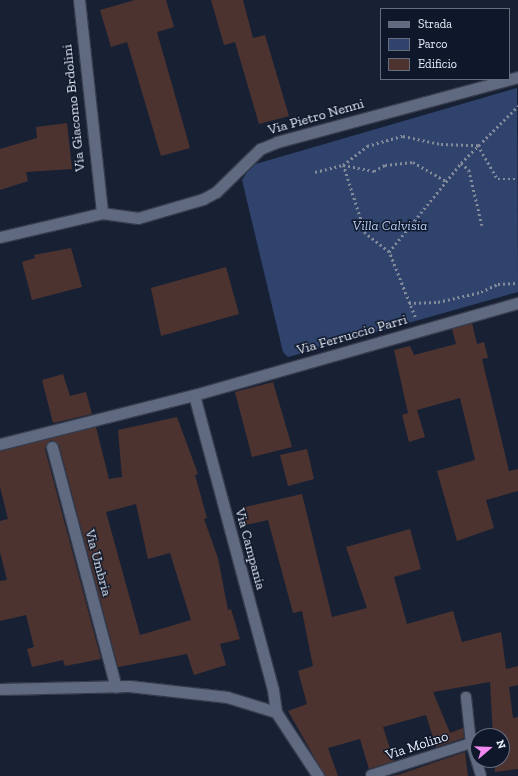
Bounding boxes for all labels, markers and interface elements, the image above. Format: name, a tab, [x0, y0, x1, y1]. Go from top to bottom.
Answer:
legend	[380, 8, 510, 80]
text: Strada	[418, 17, 452, 31]
text: Parco	[418, 37, 447, 51]
street label: Via Giacomo Brdolini	[59, 44, 89, 172]
text: Edificio	[418, 57, 457, 71]
street label: Via Pietro Nenni	[266, 95, 366, 139]
park label: Villa Calvisia	[353, 218, 427, 234]
street label: Via Ferruccio Parri	[295, 311, 409, 359]
street label: Via Campania	[231, 506, 269, 592]
street label: Via Umbria	[81, 528, 115, 598]
street label: Via Molino	[384, 728, 450, 764]
north arrow	[470, 728, 510, 768]
text: N	[493, 738, 508, 750]

